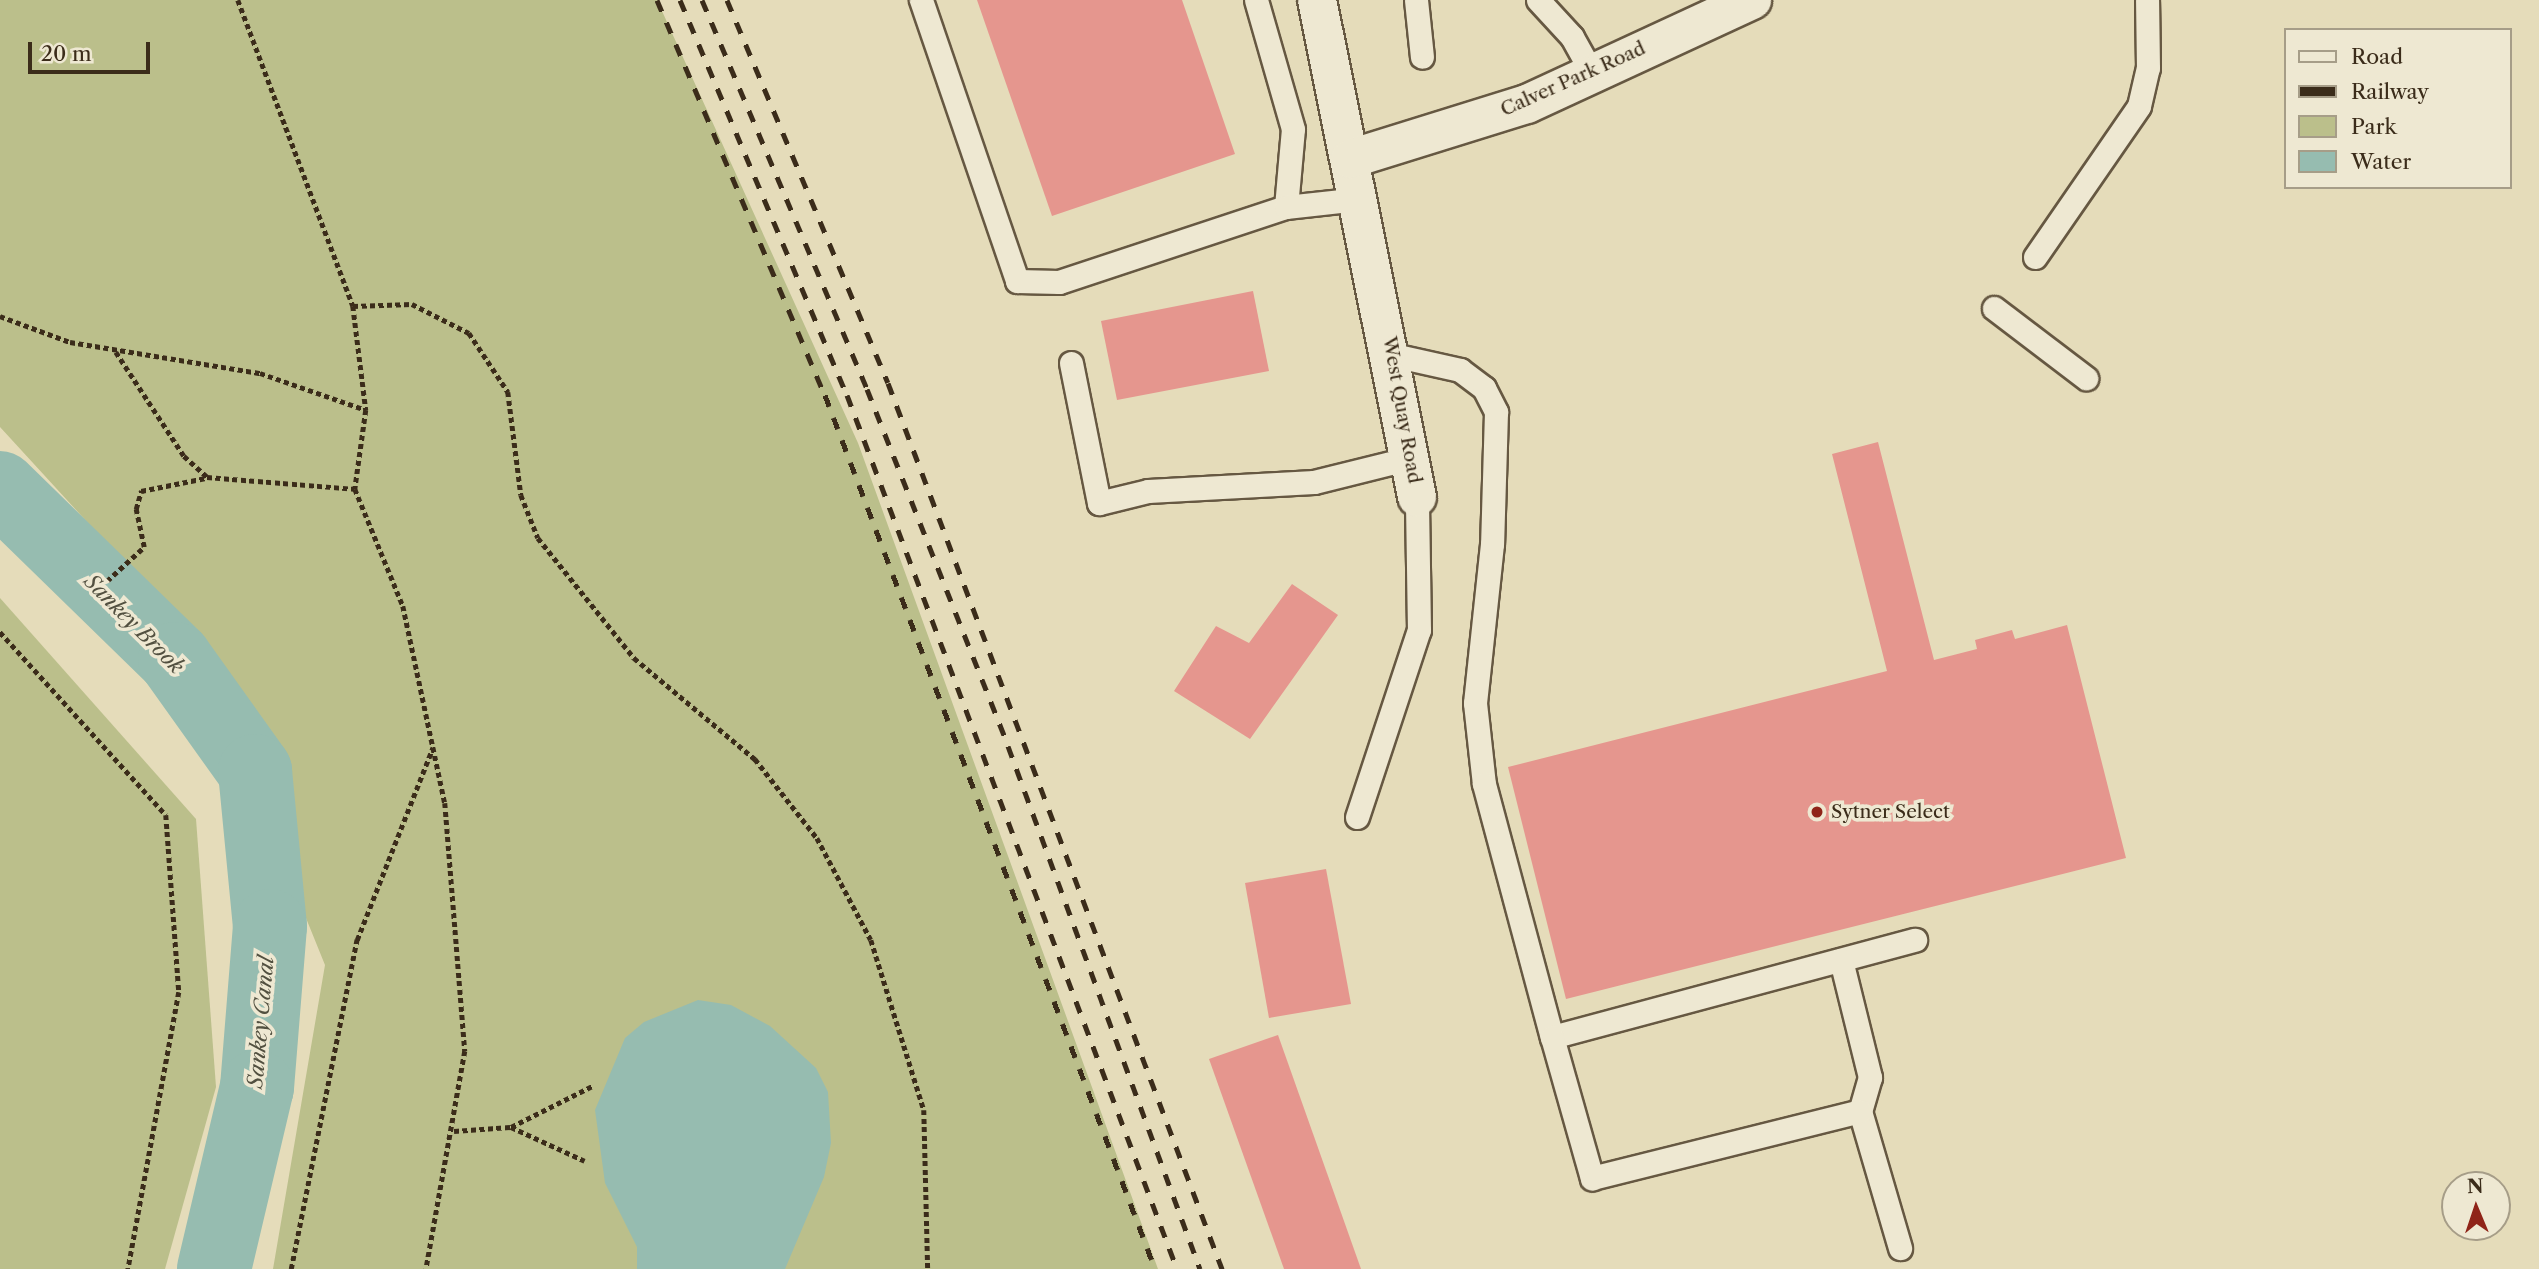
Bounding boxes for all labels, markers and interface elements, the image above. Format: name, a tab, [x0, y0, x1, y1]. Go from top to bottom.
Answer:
scale bar	[32, 28, 154, 72]
legend	[2284, 28, 2511, 189]
street label: Calver Park Road	[1497, 37, 1649, 121]
text: 20 m	[41, 41, 92, 66]
text: Road	[2351, 44, 2403, 69]
text: Railway	[2351, 79, 2429, 104]
text: Park	[2351, 114, 2397, 139]
text: Water	[2351, 149, 2411, 174]
street label: West Quay Road	[1378, 334, 1426, 486]
water label: Sankey Brook	[79, 569, 189, 679]
place label: Sytner Select	[1831, 801, 1950, 823]
marker: Sytner Select	[1809, 804, 1825, 820]
water label: Sankey Canal	[243, 955, 279, 1089]
north arrow	[2441, 1171, 2511, 1241]
text: N	[2467, 1175, 2484, 1198]

